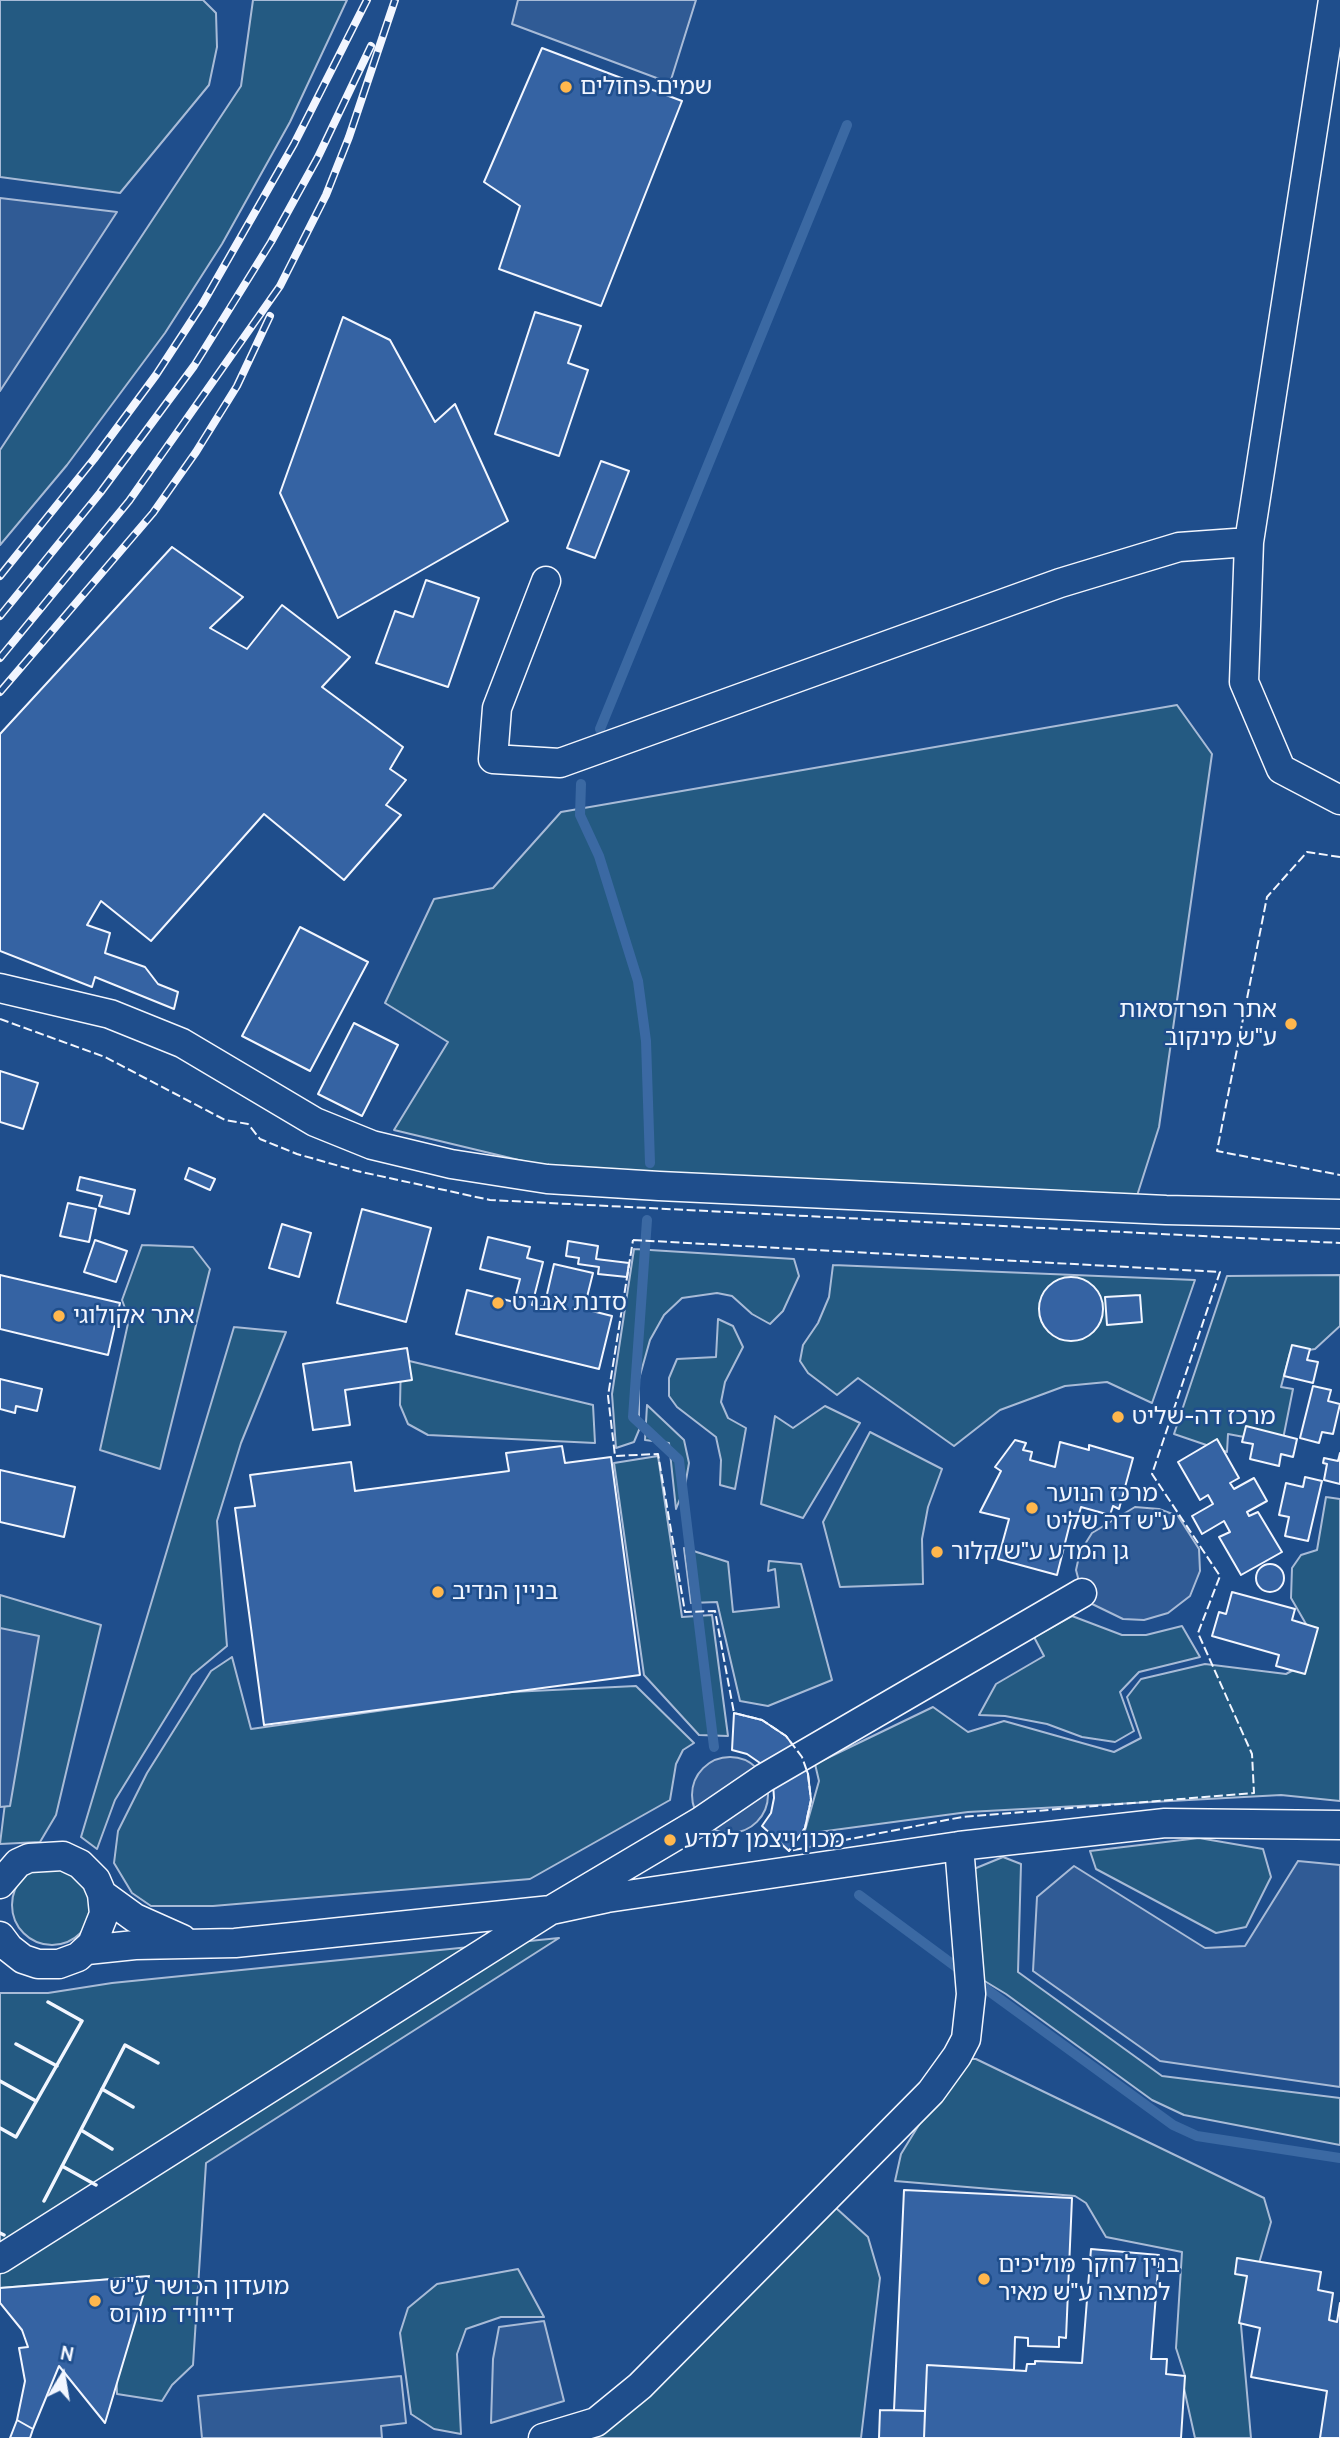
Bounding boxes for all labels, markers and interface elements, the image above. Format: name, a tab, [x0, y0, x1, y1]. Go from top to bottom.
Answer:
place label: שמים כחולים	[580, 73, 712, 101]
marker: שמים כחולים	[558, 79, 574, 95]
place label: אתר הפרדסאות ע"ש מינקוב	[1119, 996, 1277, 1052]
marker: אתר הפרדסאות ע"ש מינקוב	[1283, 1016, 1299, 1032]
place label: סדנת אברט	[512, 1289, 627, 1317]
marker: סדנת אברט	[490, 1295, 506, 1311]
place label: אתר אקולוגי	[73, 1302, 195, 1330]
marker: אתר אקולוגי	[51, 1308, 67, 1324]
place label: מרכז דה-שליט	[1132, 1403, 1276, 1431]
marker: מרכז דה-שליט	[1110, 1409, 1126, 1425]
place label: מרכז הנוער ע"ש דה שליט	[1046, 1480, 1176, 1536]
marker: מרכז הנוער ע"ש דה שליט	[1024, 1500, 1040, 1516]
place label: גן המדע ע"ש קלור	[951, 1538, 1129, 1566]
marker: גן המדע ע"ש קלור	[929, 1544, 945, 1560]
place label: בניין הנדיב	[452, 1578, 558, 1606]
marker: בניין הנדיב	[430, 1584, 446, 1600]
place label: מכון ויצמן למדע	[684, 1826, 845, 1854]
marker: מכון ויצמן למדע	[662, 1832, 678, 1848]
place label: בנין לחקר מוליכים למחצה ע"ש מאיר	[998, 2251, 1180, 2307]
marker: בנין לחקר מוליכים למחצה ע"ש מאיר	[976, 2271, 992, 2287]
place label: מועדון הכושר ע"ש דייוויד מורוס	[109, 2273, 289, 2329]
marker: מועדון הכושר ע"ש דייוויד מורוס	[87, 2293, 103, 2309]
north arrow	[28, 2340, 98, 2410]
text: N	[58, 2341, 76, 2366]

